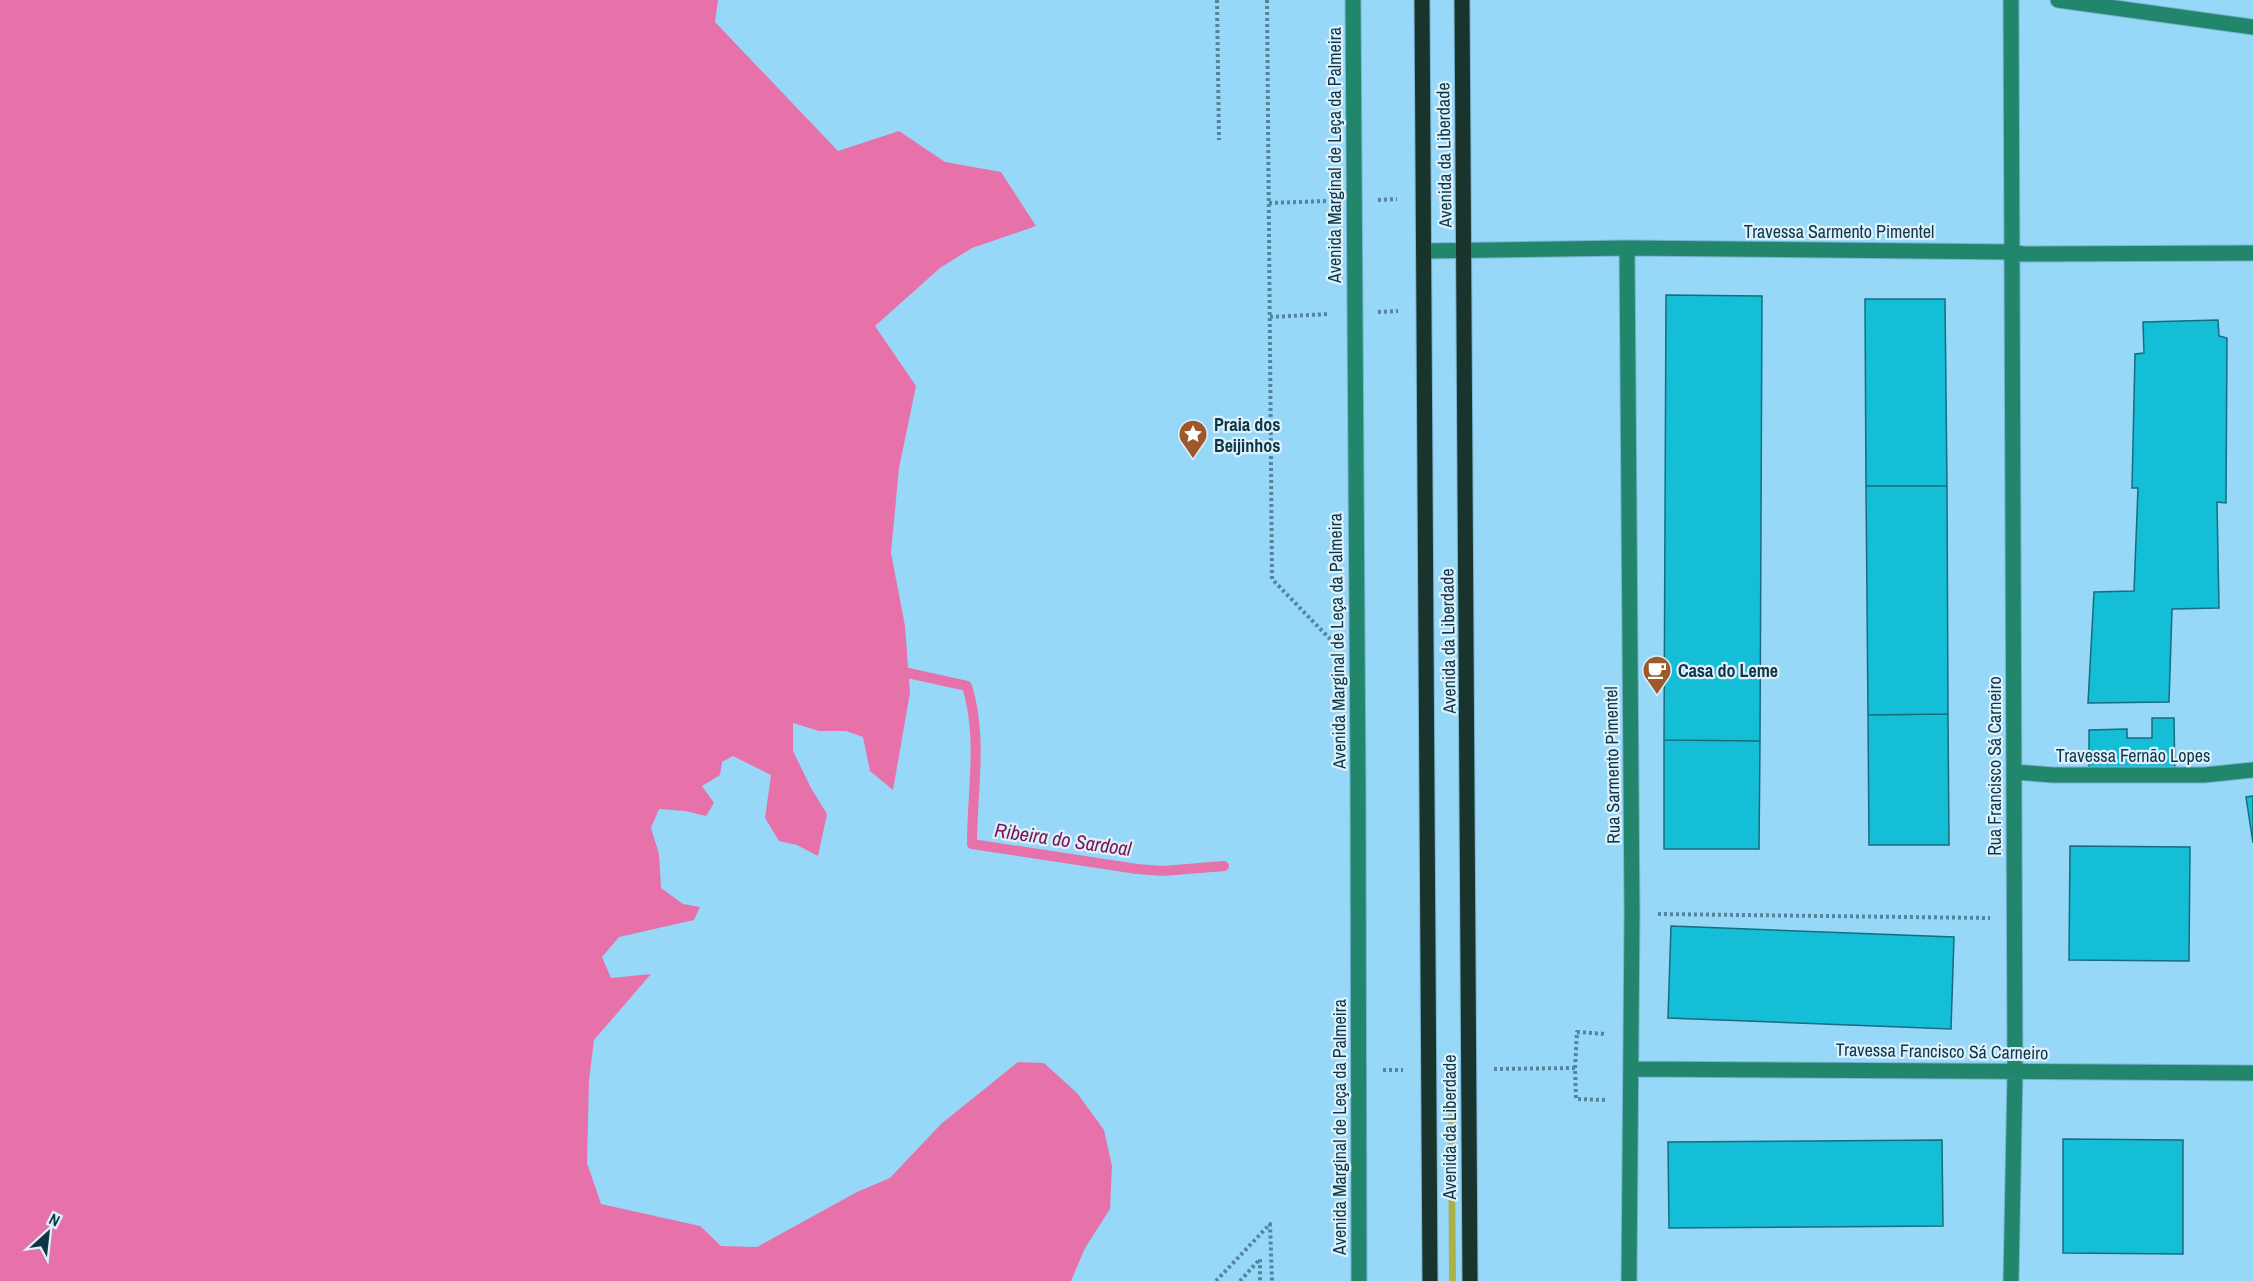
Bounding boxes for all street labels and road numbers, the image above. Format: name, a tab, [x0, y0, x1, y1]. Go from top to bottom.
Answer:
street label: Avenida Marginal de Leça da Palmeira	[1322, 27, 1347, 284]
street label: Avenida da Liberdade	[1430, 82, 1458, 229]
street label: Travessa Sarmento Pimentel	[1744, 219, 1934, 244]
street label: Avenida Marginal de Leça da Palmeira	[1322, 513, 1352, 770]
street label: Avenida da Liberdade	[1434, 568, 1462, 715]
street label: Rua Francisco Sá Carneiro	[1982, 676, 2007, 856]
street label: Rua Sarmento Pimentel	[1598, 686, 1626, 844]
street label: Travessa Fernão Lopes	[2056, 743, 2210, 768]
street label: Avenida Marginal de Leça da Palmeira	[1327, 999, 1352, 1256]
street label: Travessa Francisco Sá Carneiro	[1835, 1037, 2049, 1065]
street label: Avenida da Liberdade	[1437, 1054, 1462, 1201]

